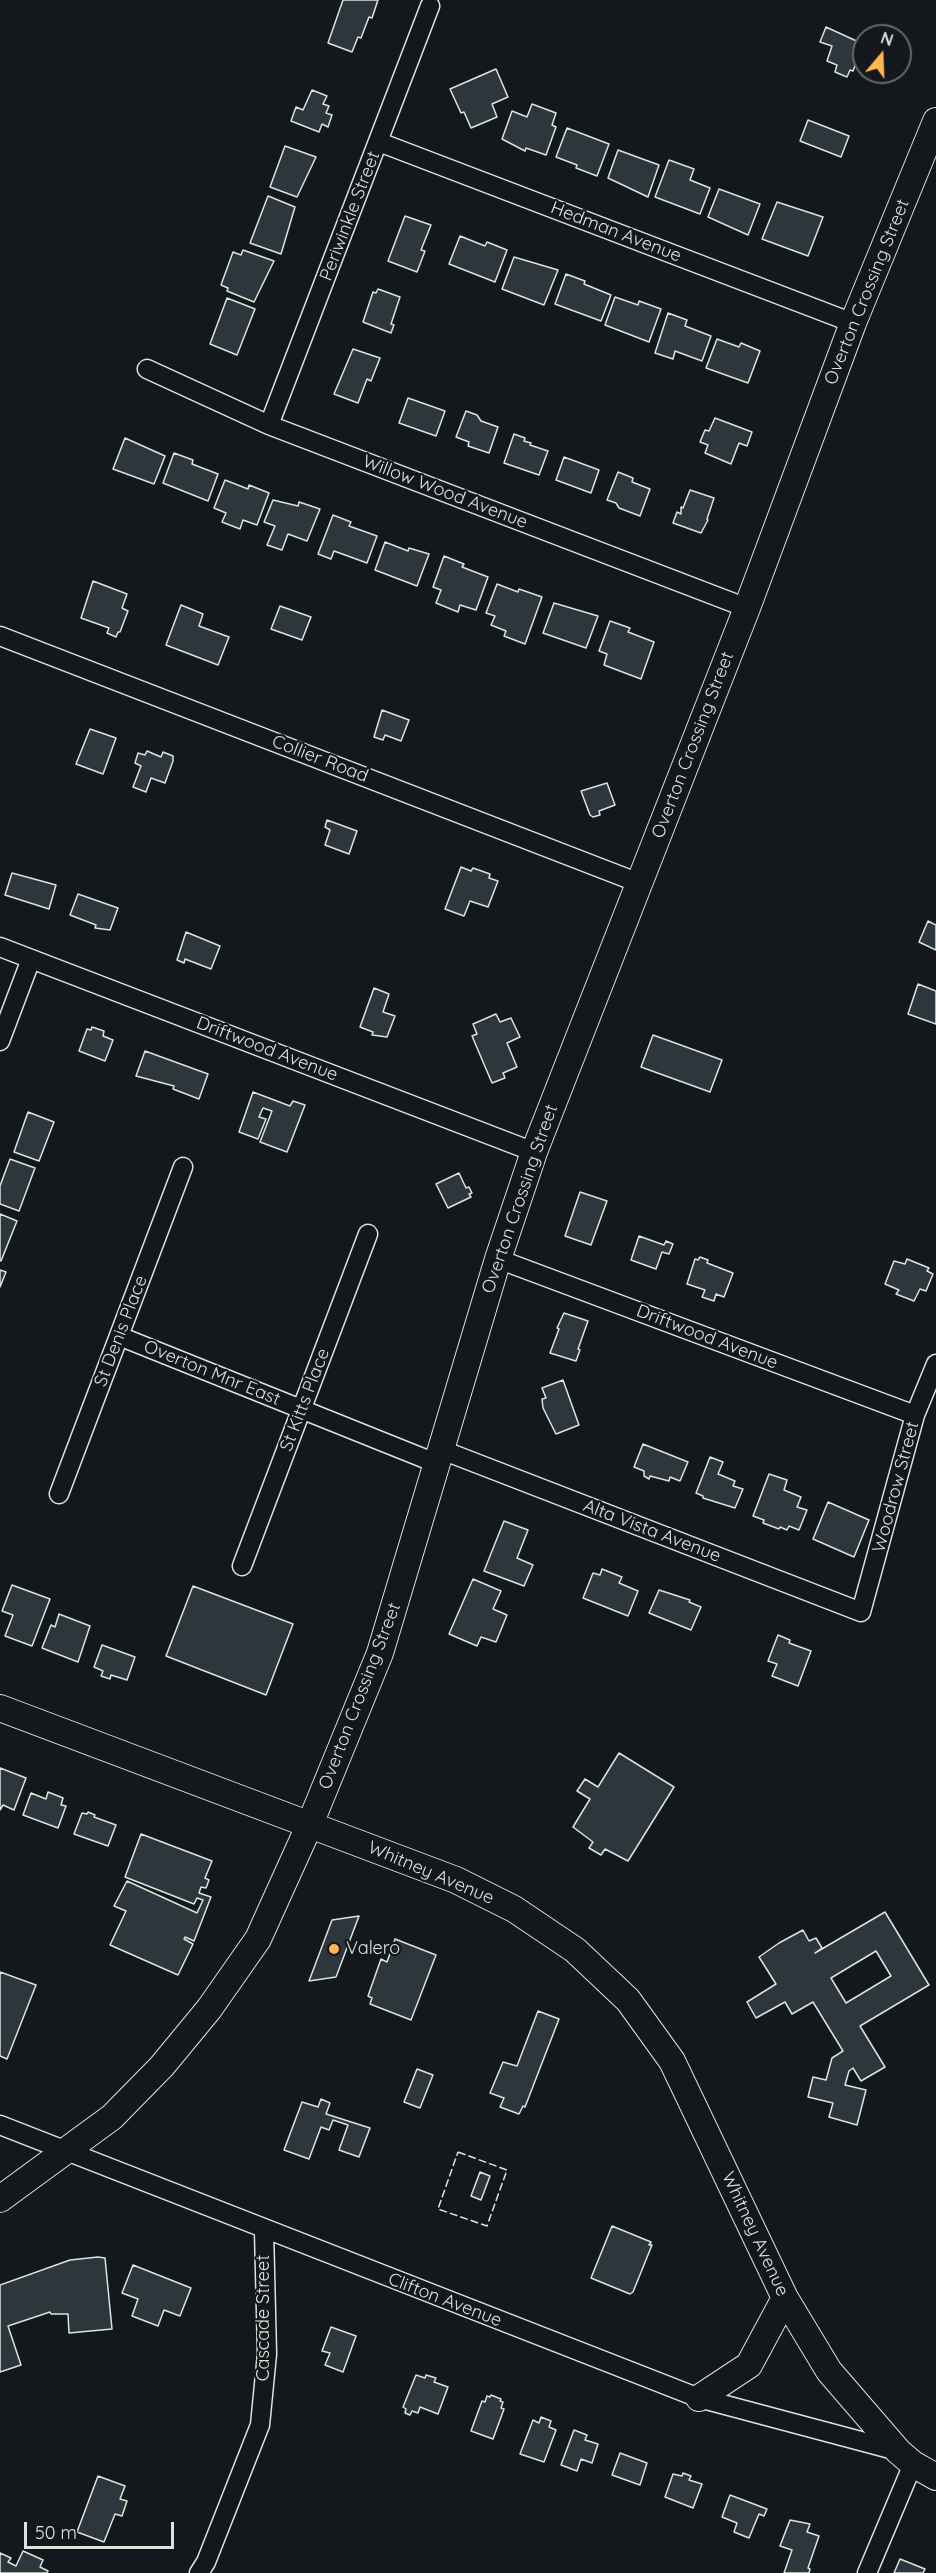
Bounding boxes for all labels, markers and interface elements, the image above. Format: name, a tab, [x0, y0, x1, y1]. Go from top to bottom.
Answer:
north arrow	[852, 24, 912, 84]
text: N	[878, 27, 896, 50]
street label: Periwinkle Street	[315, 148, 385, 284]
street label: Overton Crossing Street	[820, 196, 914, 388]
street label: Hedman Avenue	[548, 197, 684, 267]
street label: Willow Wood Avenue	[359, 451, 531, 533]
street label: Overton Crossing Street	[647, 649, 739, 841]
street label: Collier Road	[269, 731, 371, 787]
street label: Driftwood Avenue	[193, 1012, 341, 1086]
street label: Overton Crossing Street	[478, 1102, 562, 1296]
street label: St Denis Place	[90, 1272, 152, 1390]
street label: Driftwood Avenue	[633, 1300, 781, 1374]
street label: Overton Mnr East	[141, 1336, 283, 1410]
street label: St Kitts Place	[276, 1346, 334, 1454]
street label: Woodrow Street	[868, 1419, 924, 1555]
street label: Alta Vista Avenue	[580, 1495, 724, 1567]
street label: Overton Crossing Street	[314, 1600, 406, 1792]
street label: Whitney Avenue	[365, 1837, 497, 1909]
place label: Valero	[346, 1938, 400, 1960]
marker: Valero	[327, 1942, 341, 1956]
street label: Whitney Avenue	[717, 2168, 793, 2300]
street label: Cascade Street	[253, 2255, 275, 2381]
street label: Clifton Avenue	[385, 2268, 505, 2332]
scale bar	[27, 2510, 177, 2548]
text: 50 m	[35, 2521, 77, 2544]

